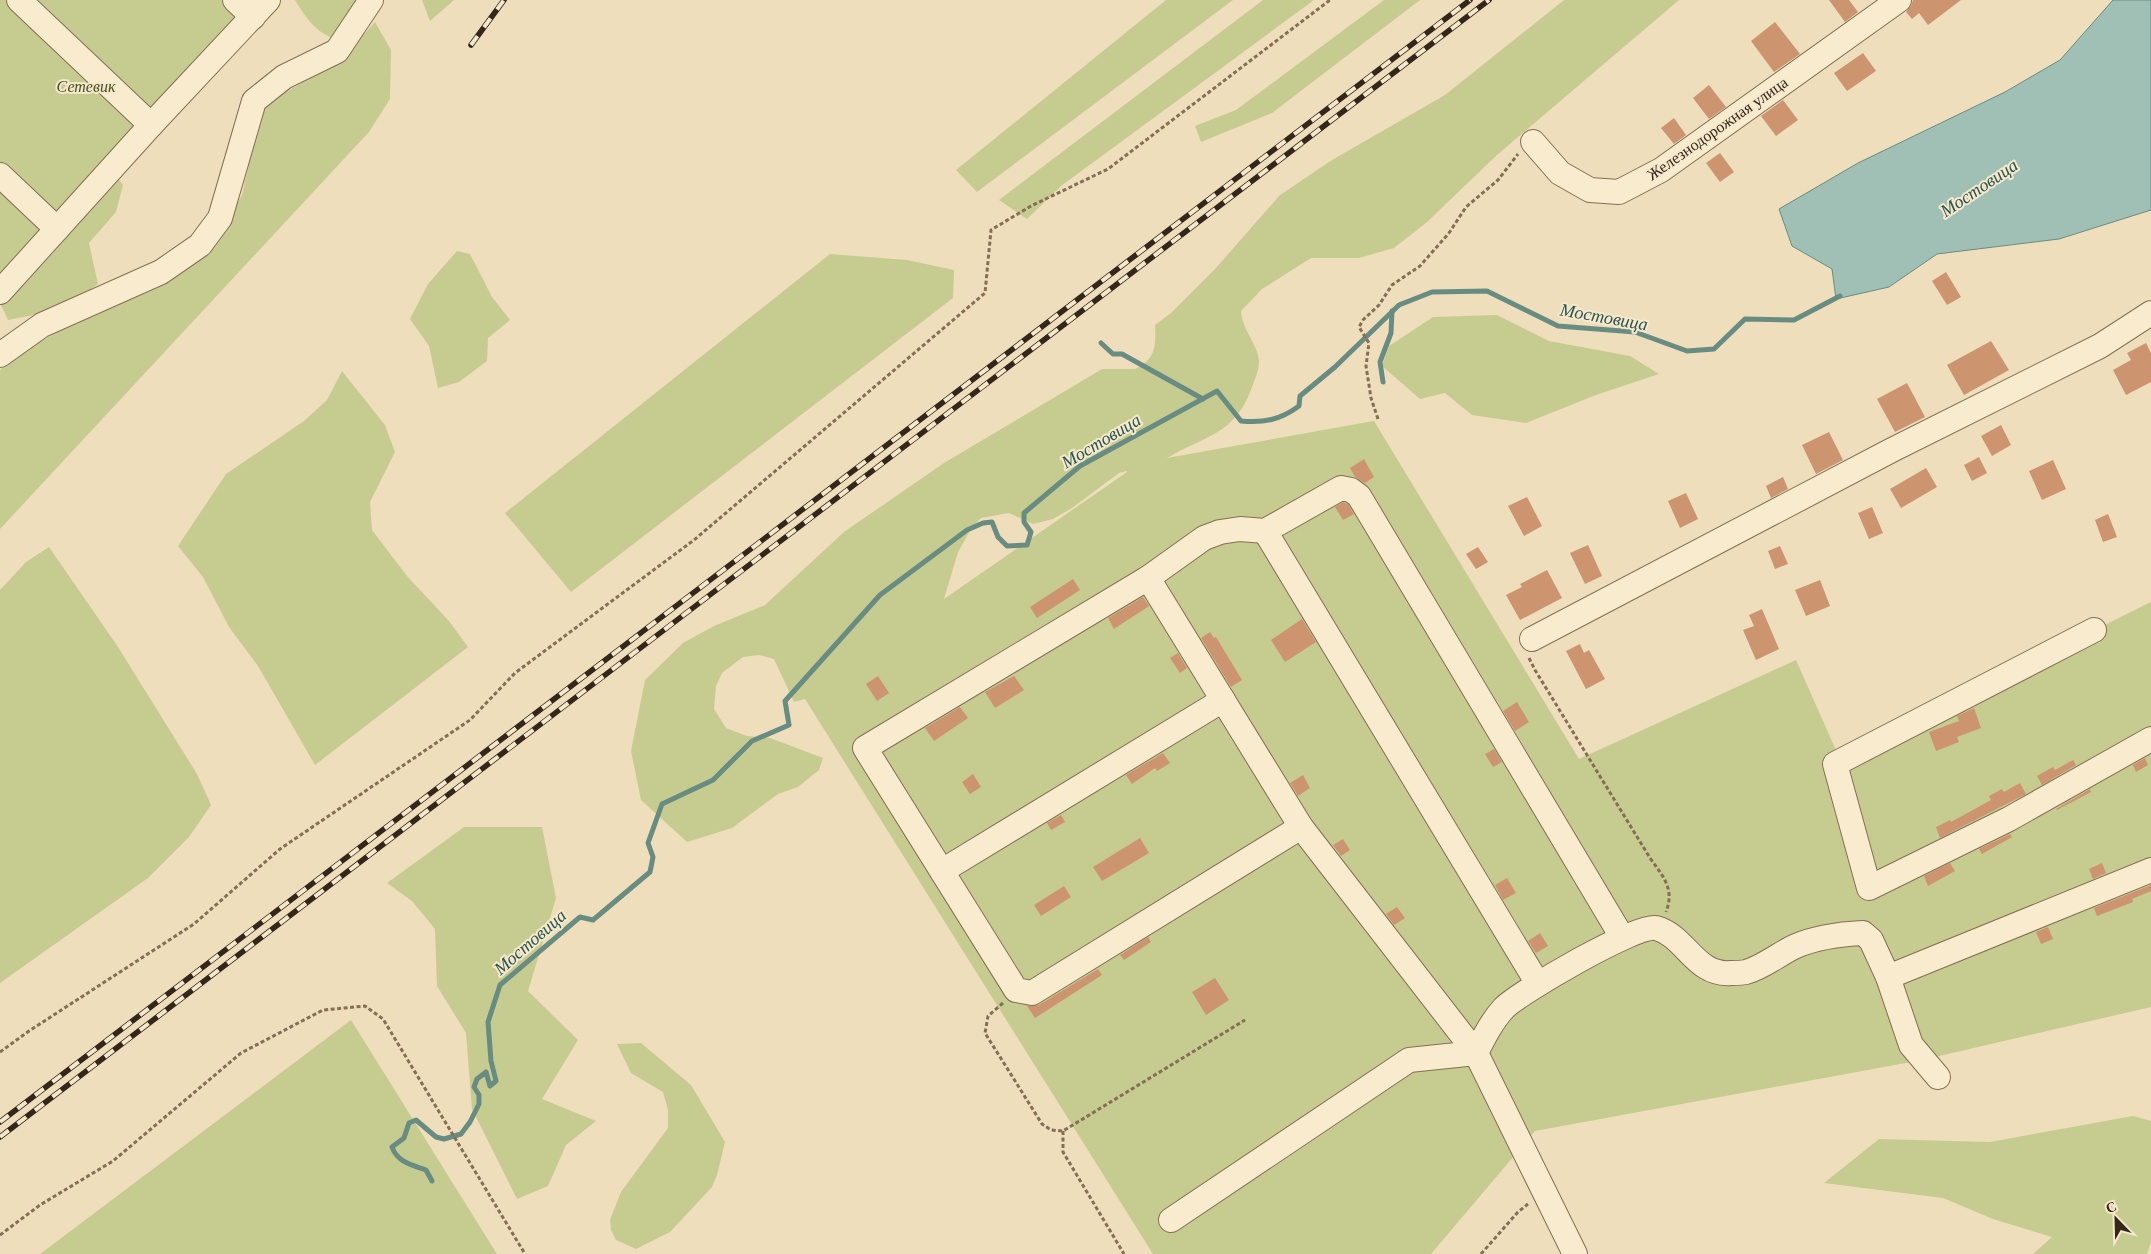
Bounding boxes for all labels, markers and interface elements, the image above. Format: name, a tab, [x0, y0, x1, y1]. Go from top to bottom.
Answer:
street label: Железнодорожная улица	[1644, 73, 1791, 184]
park label: Сетевик	[57, 78, 116, 95]
water label: Мостовица	[1936, 155, 2021, 222]
water label: Мостовица	[1558, 299, 1649, 335]
water label: Мостовица	[1057, 410, 1144, 473]
water label: Мостовица	[489, 905, 570, 979]
north arrow	[2091, 1194, 2141, 1244]
text: С	[2104, 1199, 2119, 1216]

